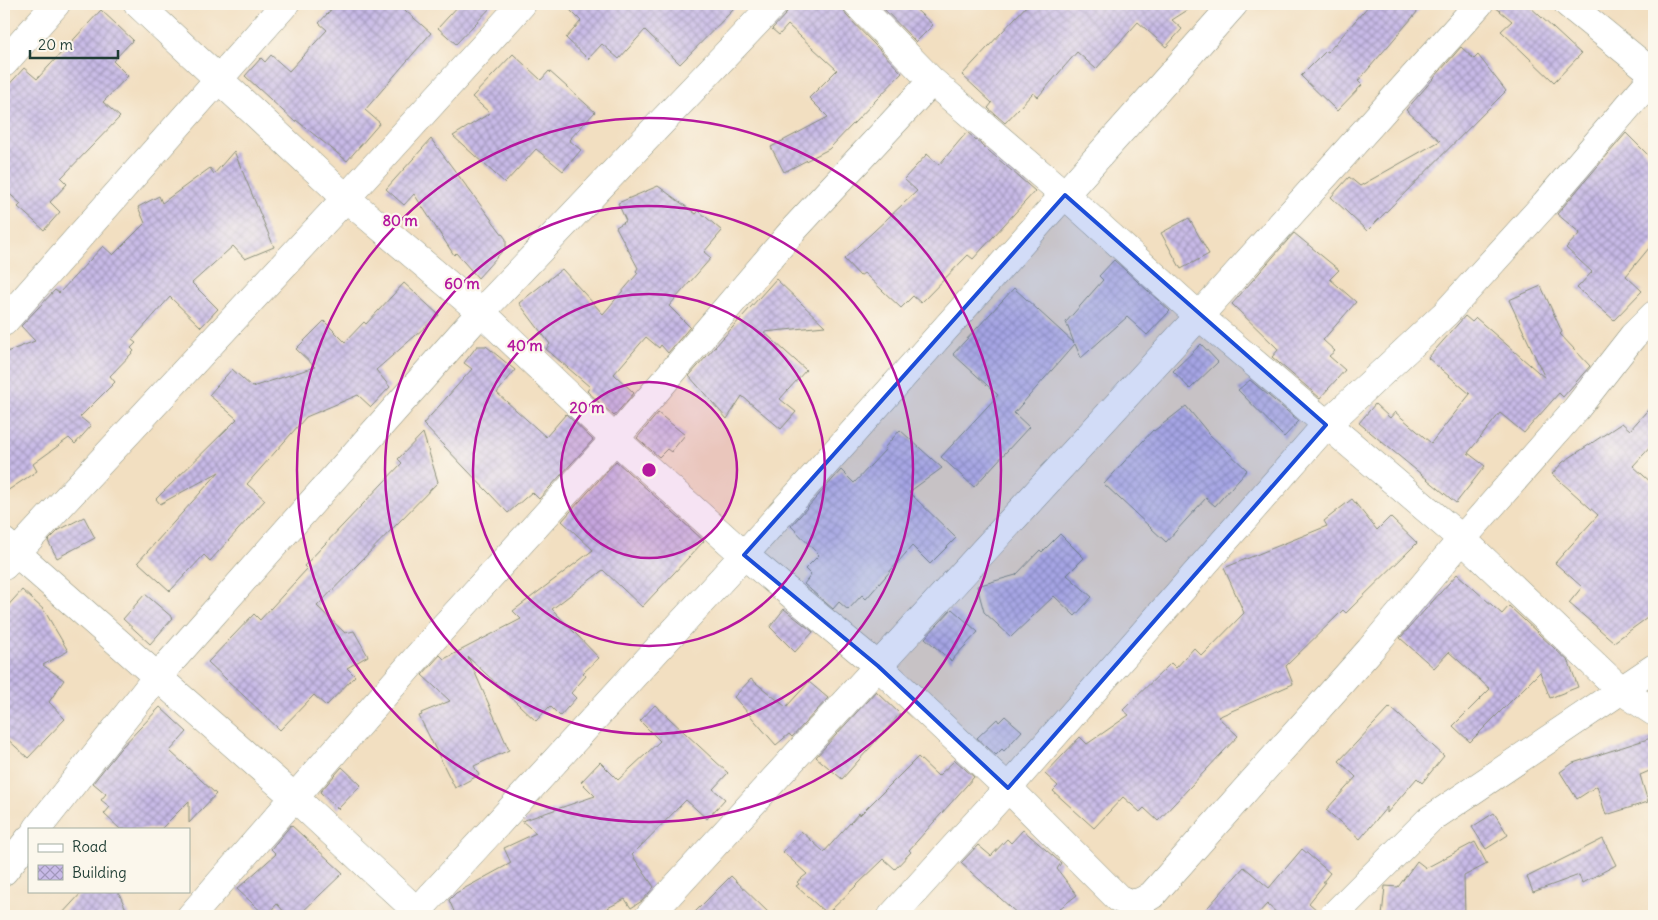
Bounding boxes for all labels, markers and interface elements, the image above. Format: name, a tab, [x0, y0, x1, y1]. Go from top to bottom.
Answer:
scale bar	[30, 28, 118, 60]
text: 20 m	[38, 35, 73, 54]
text: 80 m	[382, 211, 418, 230]
text: 60 m	[444, 274, 480, 293]
text: 40 m	[507, 336, 543, 355]
text: 20 m	[570, 398, 604, 417]
centre of rings	[640, 461, 658, 479]
legend	[28, 828, 190, 892]
text: Road	[72, 837, 107, 856]
text: Building	[72, 863, 127, 882]

